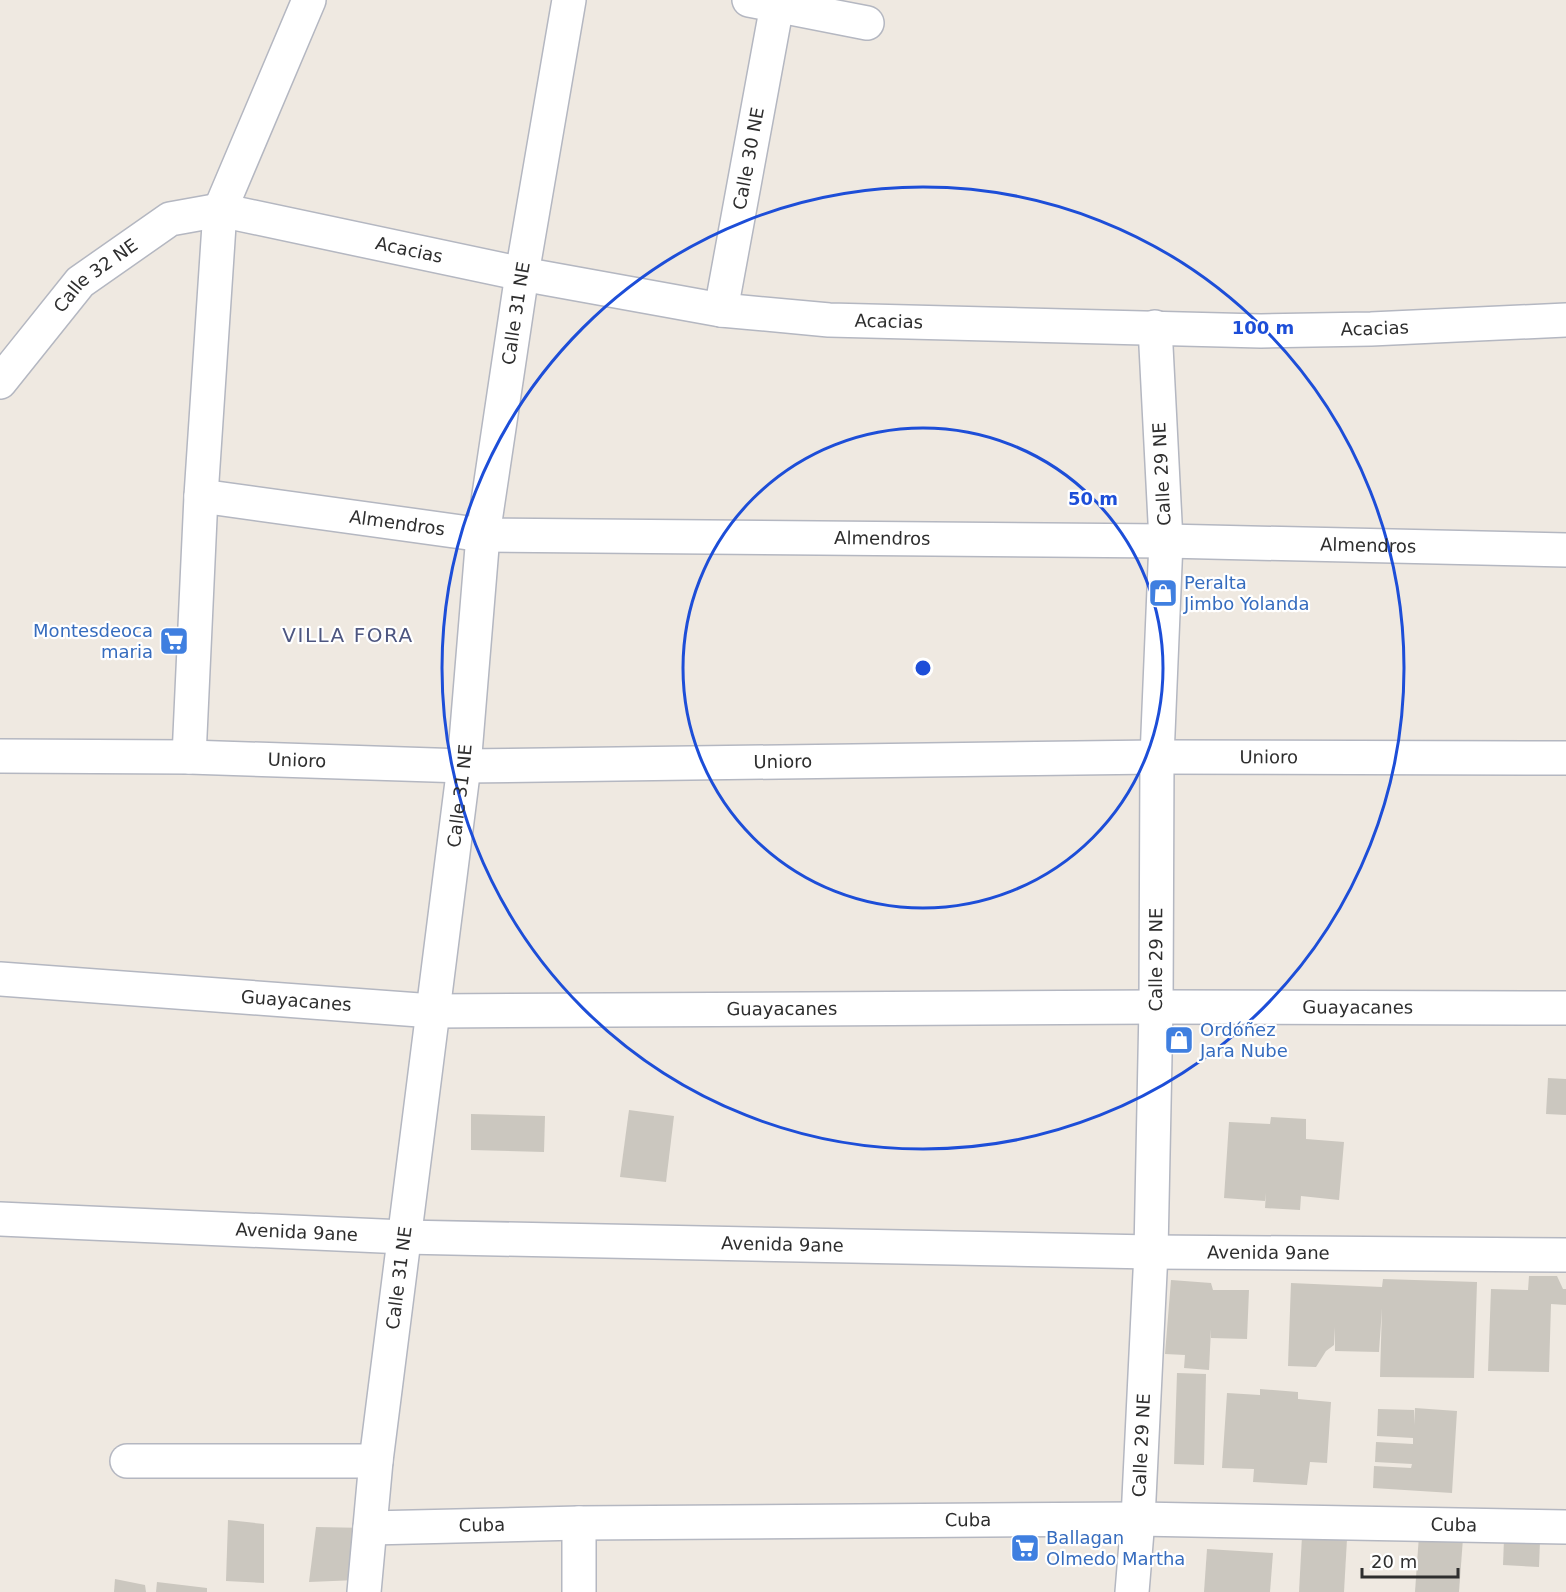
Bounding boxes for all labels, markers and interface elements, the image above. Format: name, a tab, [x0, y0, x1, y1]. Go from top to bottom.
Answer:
street label: Calle 30 NE	[729, 105, 768, 211]
street label: Acacias	[374, 232, 445, 267]
street label: Calle 32 NE	[49, 234, 141, 316]
street label: Calle 31 NE	[498, 260, 534, 366]
street label: Acacias	[854, 310, 923, 332]
street label: Acacias	[1340, 316, 1409, 340]
text: 100 m	[1232, 317, 1294, 338]
street label: Calle 29 NE	[1148, 422, 1175, 526]
text: 50 m	[1068, 488, 1118, 509]
street label: Almendros	[348, 506, 446, 540]
street label: Almendros	[834, 527, 931, 549]
street label: Almendros	[1320, 533, 1417, 557]
place label: Peralta Jimbo Yolanda	[1183, 572, 1310, 614]
shop icon: Peralta Jimbo Yolanda	[1147, 577, 1179, 609]
place label: Montesdeoca maria	[33, 620, 153, 662]
district label: VILLA FORA	[282, 623, 414, 647]
supermarket icon: Montesdeoca maria	[158, 625, 190, 657]
centre of rings	[913, 658, 933, 678]
street label: Calle 31 NE	[443, 743, 476, 849]
street label: Unioro	[1239, 746, 1298, 767]
street label: Unioro	[267, 749, 327, 771]
street label: Unioro	[753, 750, 812, 772]
street label: Calle 29 NE	[1145, 908, 1166, 1012]
street label: Guayacanes	[240, 986, 352, 1015]
street label: Guayacanes	[1302, 996, 1413, 1018]
street label: Guayacanes	[726, 998, 837, 1019]
place label: Ordóñez Jara Nube	[1199, 1019, 1288, 1061]
shop icon: Ordóñez Jara Nube	[1163, 1024, 1195, 1056]
street label: Avenida 9ane	[235, 1219, 358, 1245]
street label: Calle 31 NE	[382, 1225, 416, 1331]
street label: Avenida 9ane	[721, 1232, 844, 1256]
street label: Avenida 9ane	[1207, 1241, 1330, 1263]
street label: Calle 29 NE	[1128, 1393, 1154, 1498]
street label: Cuba	[945, 1509, 991, 1530]
street label: Cuba	[1430, 1513, 1477, 1535]
street label: Cuba	[458, 1514, 505, 1536]
place label: Ballagan Olmedo Martha	[1046, 1527, 1185, 1569]
supermarket icon: Ballagan Olmedo Martha	[1009, 1532, 1041, 1564]
scale bar	[1362, 1541, 1458, 1579]
text: 20 m	[1371, 1551, 1417, 1572]

